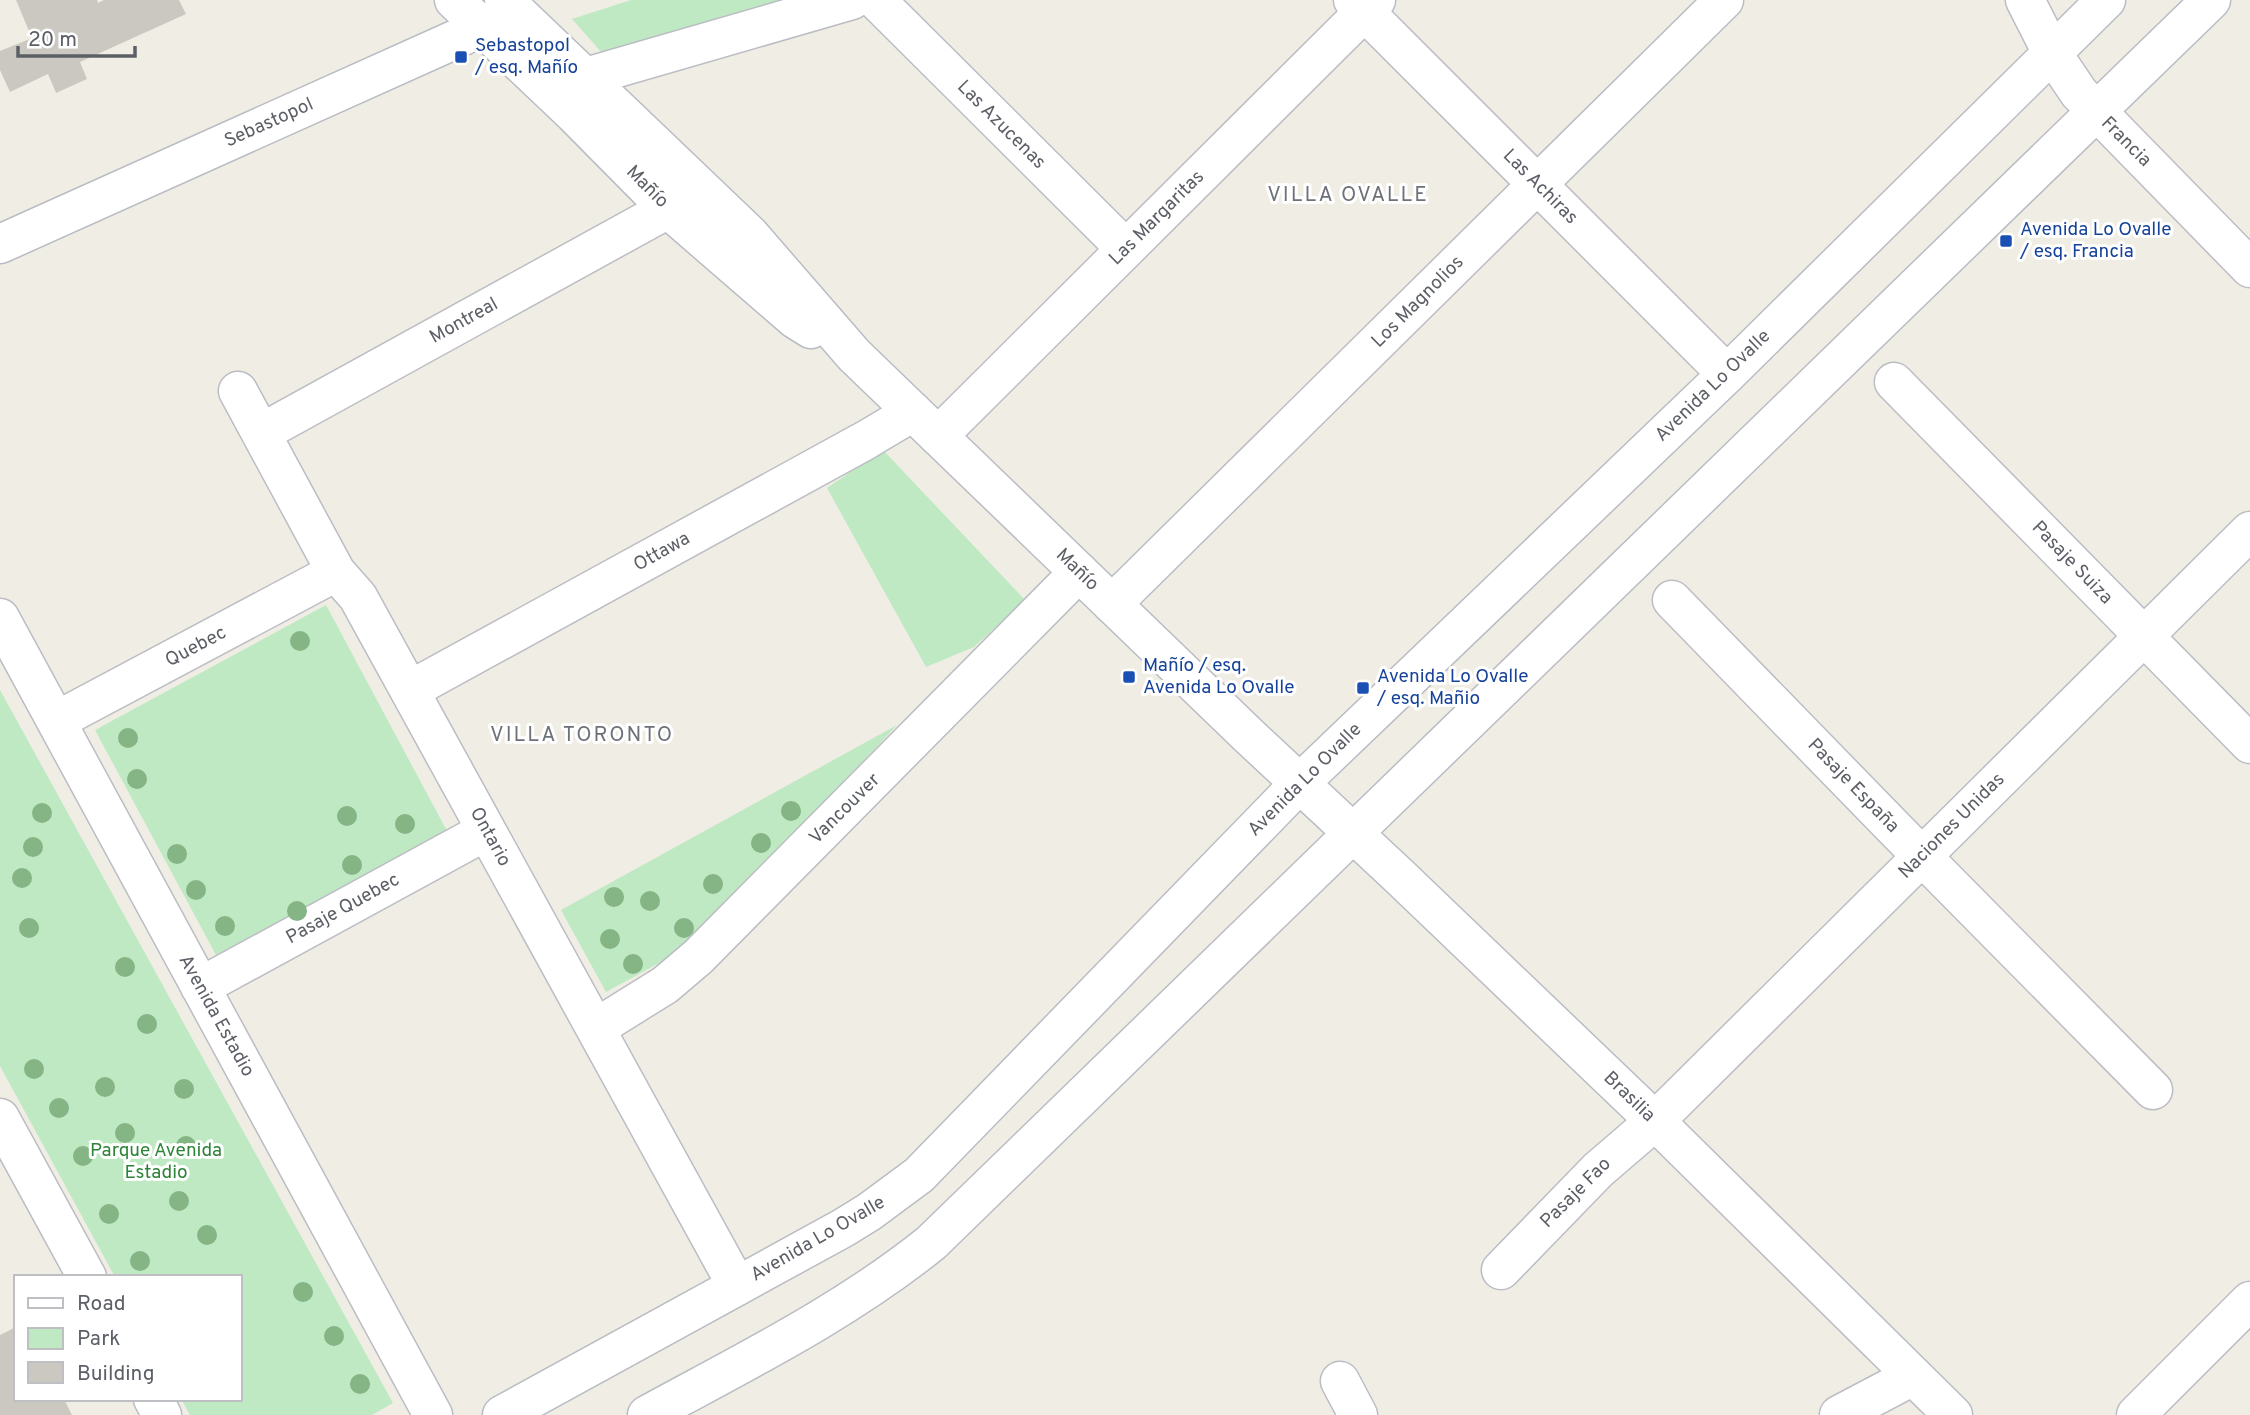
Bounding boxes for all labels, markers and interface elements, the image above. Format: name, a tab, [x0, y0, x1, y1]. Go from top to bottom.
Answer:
scale bar	[18, 14, 135, 58]
text: 20 m	[28, 27, 77, 54]
place label: Sebastopol / esq. Mañío	[474, 34, 578, 80]
marker: Sebastopol / esq. Mañío	[453, 49, 469, 65]
street label: Las Azucenas	[951, 75, 1051, 175]
street label: Sebastopol	[221, 93, 317, 153]
street label: Francia	[2096, 112, 2156, 172]
street label: Las Achiras	[1497, 144, 1583, 230]
street label: Mañío	[620, 160, 674, 214]
street label: Las Margaritas	[1104, 165, 1210, 271]
district label: VILLA OVALLE	[1267, 182, 1429, 209]
place label: Avenida Lo Ovalle / esq. Francia	[2019, 218, 2172, 264]
marker: Avenida Lo Ovalle / esq. Francia	[1998, 233, 2014, 249]
street label: Los Magnolios	[1367, 251, 1469, 353]
street label: Montreal	[426, 292, 502, 350]
street label: Avenida Lo Ovalle	[1650, 325, 1776, 447]
street label: Pasaje Suiza	[2026, 516, 2118, 610]
street label: Ottawa	[630, 527, 694, 577]
street label: Mañío	[1050, 544, 1104, 596]
street label: Quebec	[161, 621, 231, 673]
place label: Mañío / esq. Avenida Lo Ovalle	[1143, 654, 1295, 700]
place label: Avenida Lo Ovalle / esq. Mañio	[1376, 665, 1529, 711]
marker: Mañío / esq. Avenida Lo Ovalle	[1121, 669, 1137, 685]
marker: Avenida Lo Ovalle / esq. Mañio	[1355, 680, 1371, 696]
street label: Avenida Lo Ovalle	[1243, 718, 1367, 842]
district label: VILLA TORONTO	[490, 722, 674, 749]
street label: Pasaje España	[1802, 734, 1904, 838]
street label: Vancouver	[804, 768, 886, 850]
street label: Naciones Unidas	[1894, 768, 2010, 884]
street label: Ontario	[464, 803, 516, 871]
street label: Pasaje Quebec	[282, 868, 404, 950]
street label: Avenida Estadio	[173, 951, 259, 1081]
street label: Brasilia	[1598, 1066, 1660, 1128]
park label: Parque Avenida Estadio	[90, 1139, 222, 1185]
street label: Pasaje Fao	[1536, 1153, 1616, 1233]
street label: Avenida Lo Ovalle	[746, 1191, 890, 1287]
legend	[14, 1275, 242, 1401]
text: Road	[77, 1291, 126, 1318]
text: Park	[77, 1326, 120, 1353]
text: Building	[77, 1361, 155, 1388]

